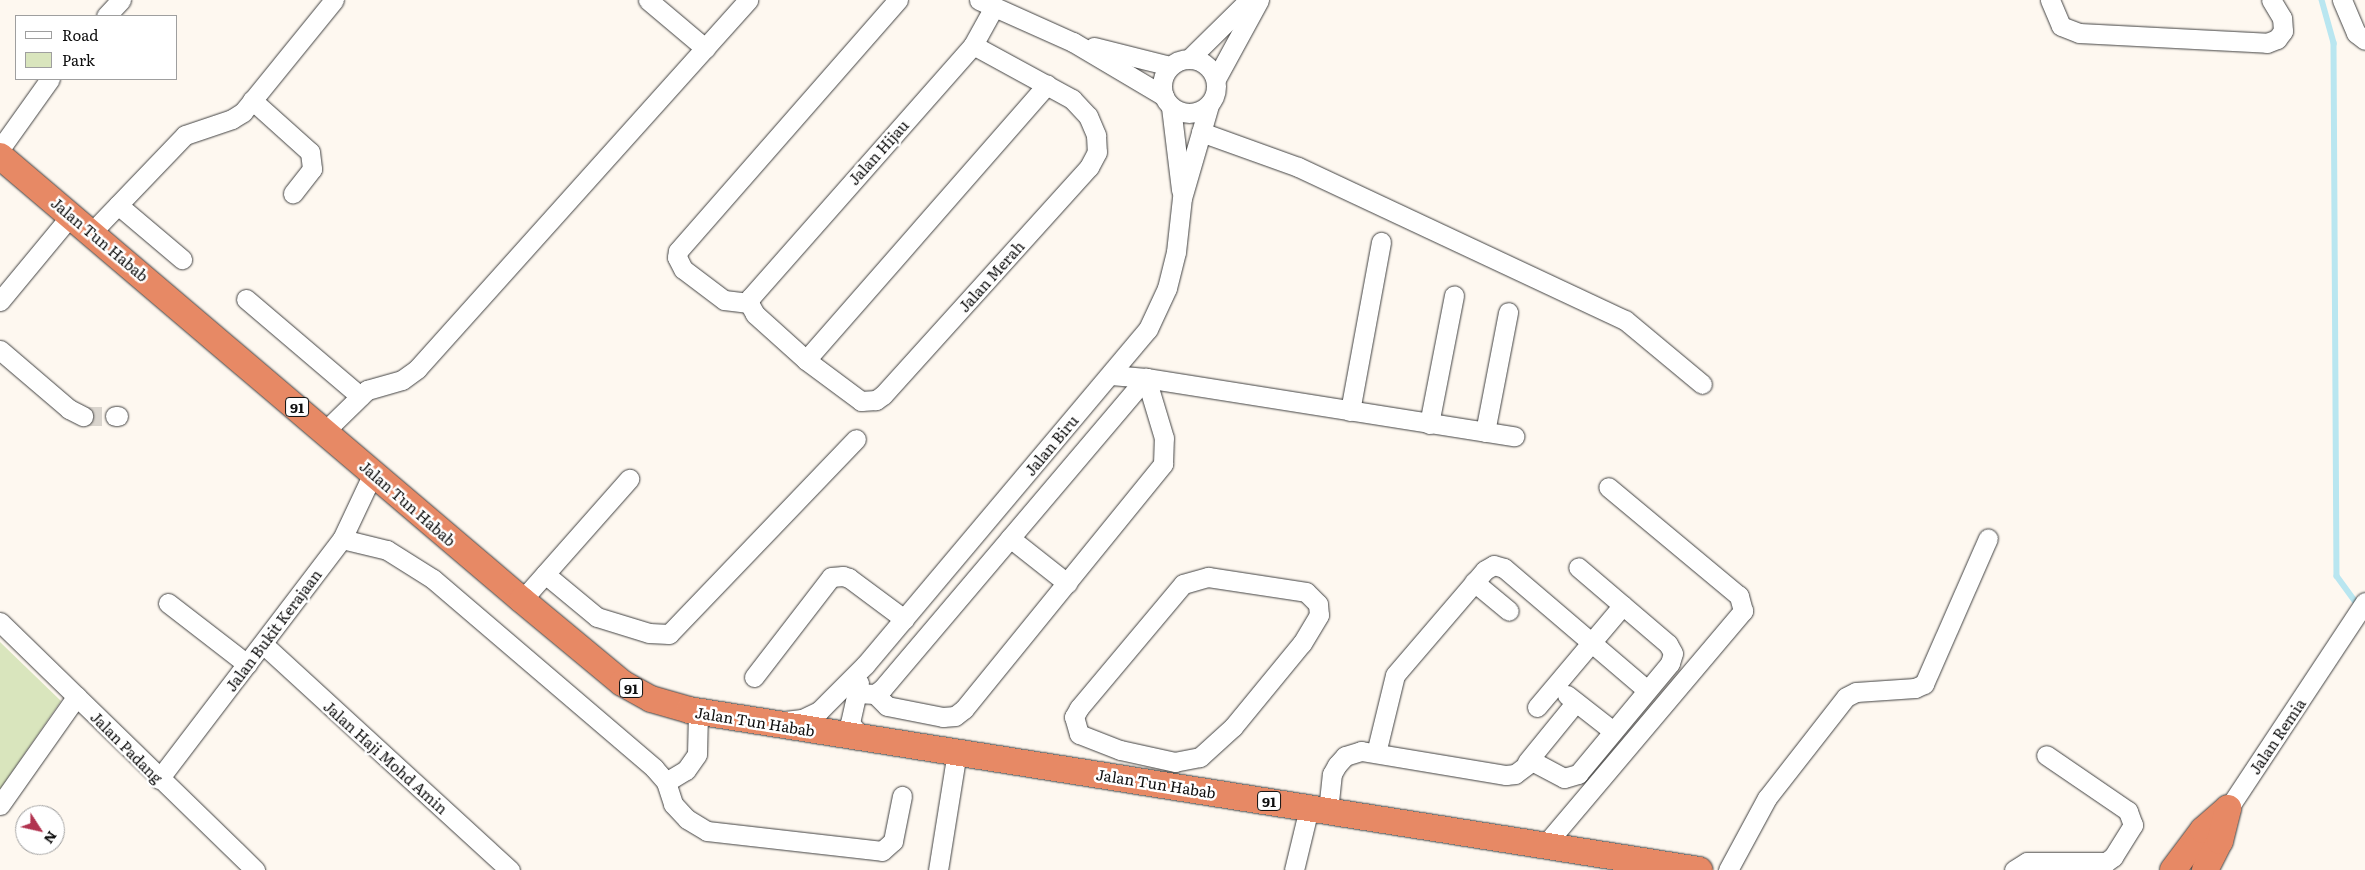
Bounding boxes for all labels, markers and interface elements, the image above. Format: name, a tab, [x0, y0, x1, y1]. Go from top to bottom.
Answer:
legend	[15, 15, 178, 80]
text: Road	[62, 23, 98, 46]
text: Park	[62, 48, 95, 71]
street label: Jalan Hijau	[844, 116, 912, 188]
street label: Jalan Tun Habab	[48, 193, 152, 285]
street label: Jalan Merah	[954, 237, 1028, 315]
road number: 91	[284, 396, 310, 418]
street label: Jalan Biru	[1021, 411, 1081, 479]
street label: Jalan Tun Habab	[356, 457, 460, 549]
street label: Jalan Bukit Kerajaan	[221, 566, 325, 694]
road number: 91	[618, 676, 644, 700]
street label: Jalan Remia	[2245, 695, 2309, 777]
street label: Jalan Haji Mohd Amin	[320, 697, 452, 817]
street label: Jalan Tun Habab	[694, 703, 816, 739]
street label: Jalan Padang	[87, 707, 167, 787]
street label: Jalan Tun Habab	[1095, 765, 1217, 801]
road number: 91	[1256, 789, 1282, 812]
north arrow	[15, 805, 65, 855]
text: N	[40, 827, 63, 849]

